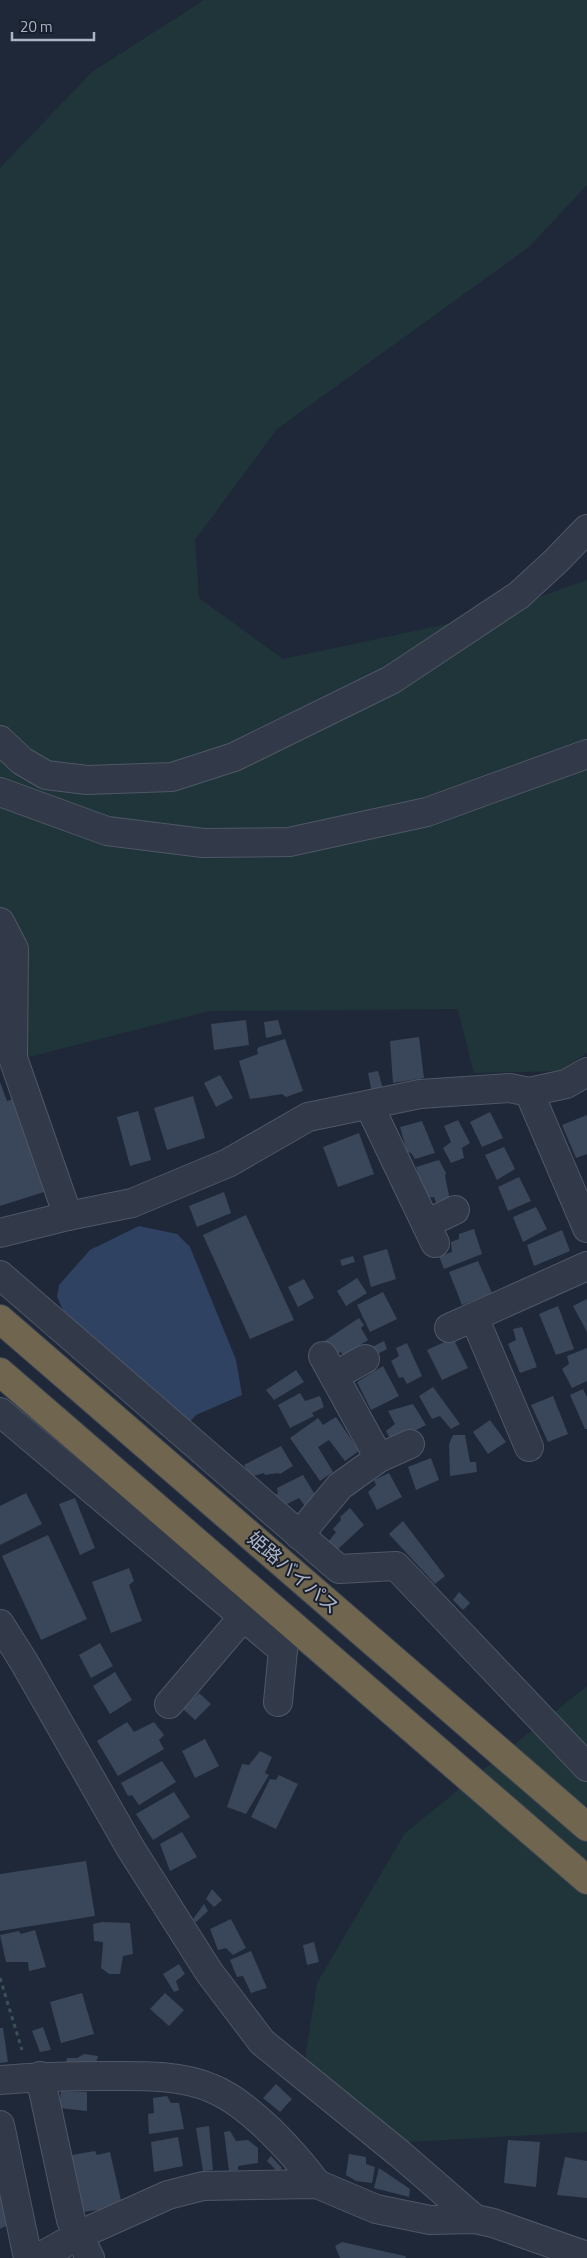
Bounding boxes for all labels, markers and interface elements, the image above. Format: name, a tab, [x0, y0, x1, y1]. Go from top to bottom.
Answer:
scale bar	[12, 10, 95, 42]
text: 20 m	[20, 15, 53, 38]
street label: 姫路バイパス	[242, 1524, 346, 1620]

